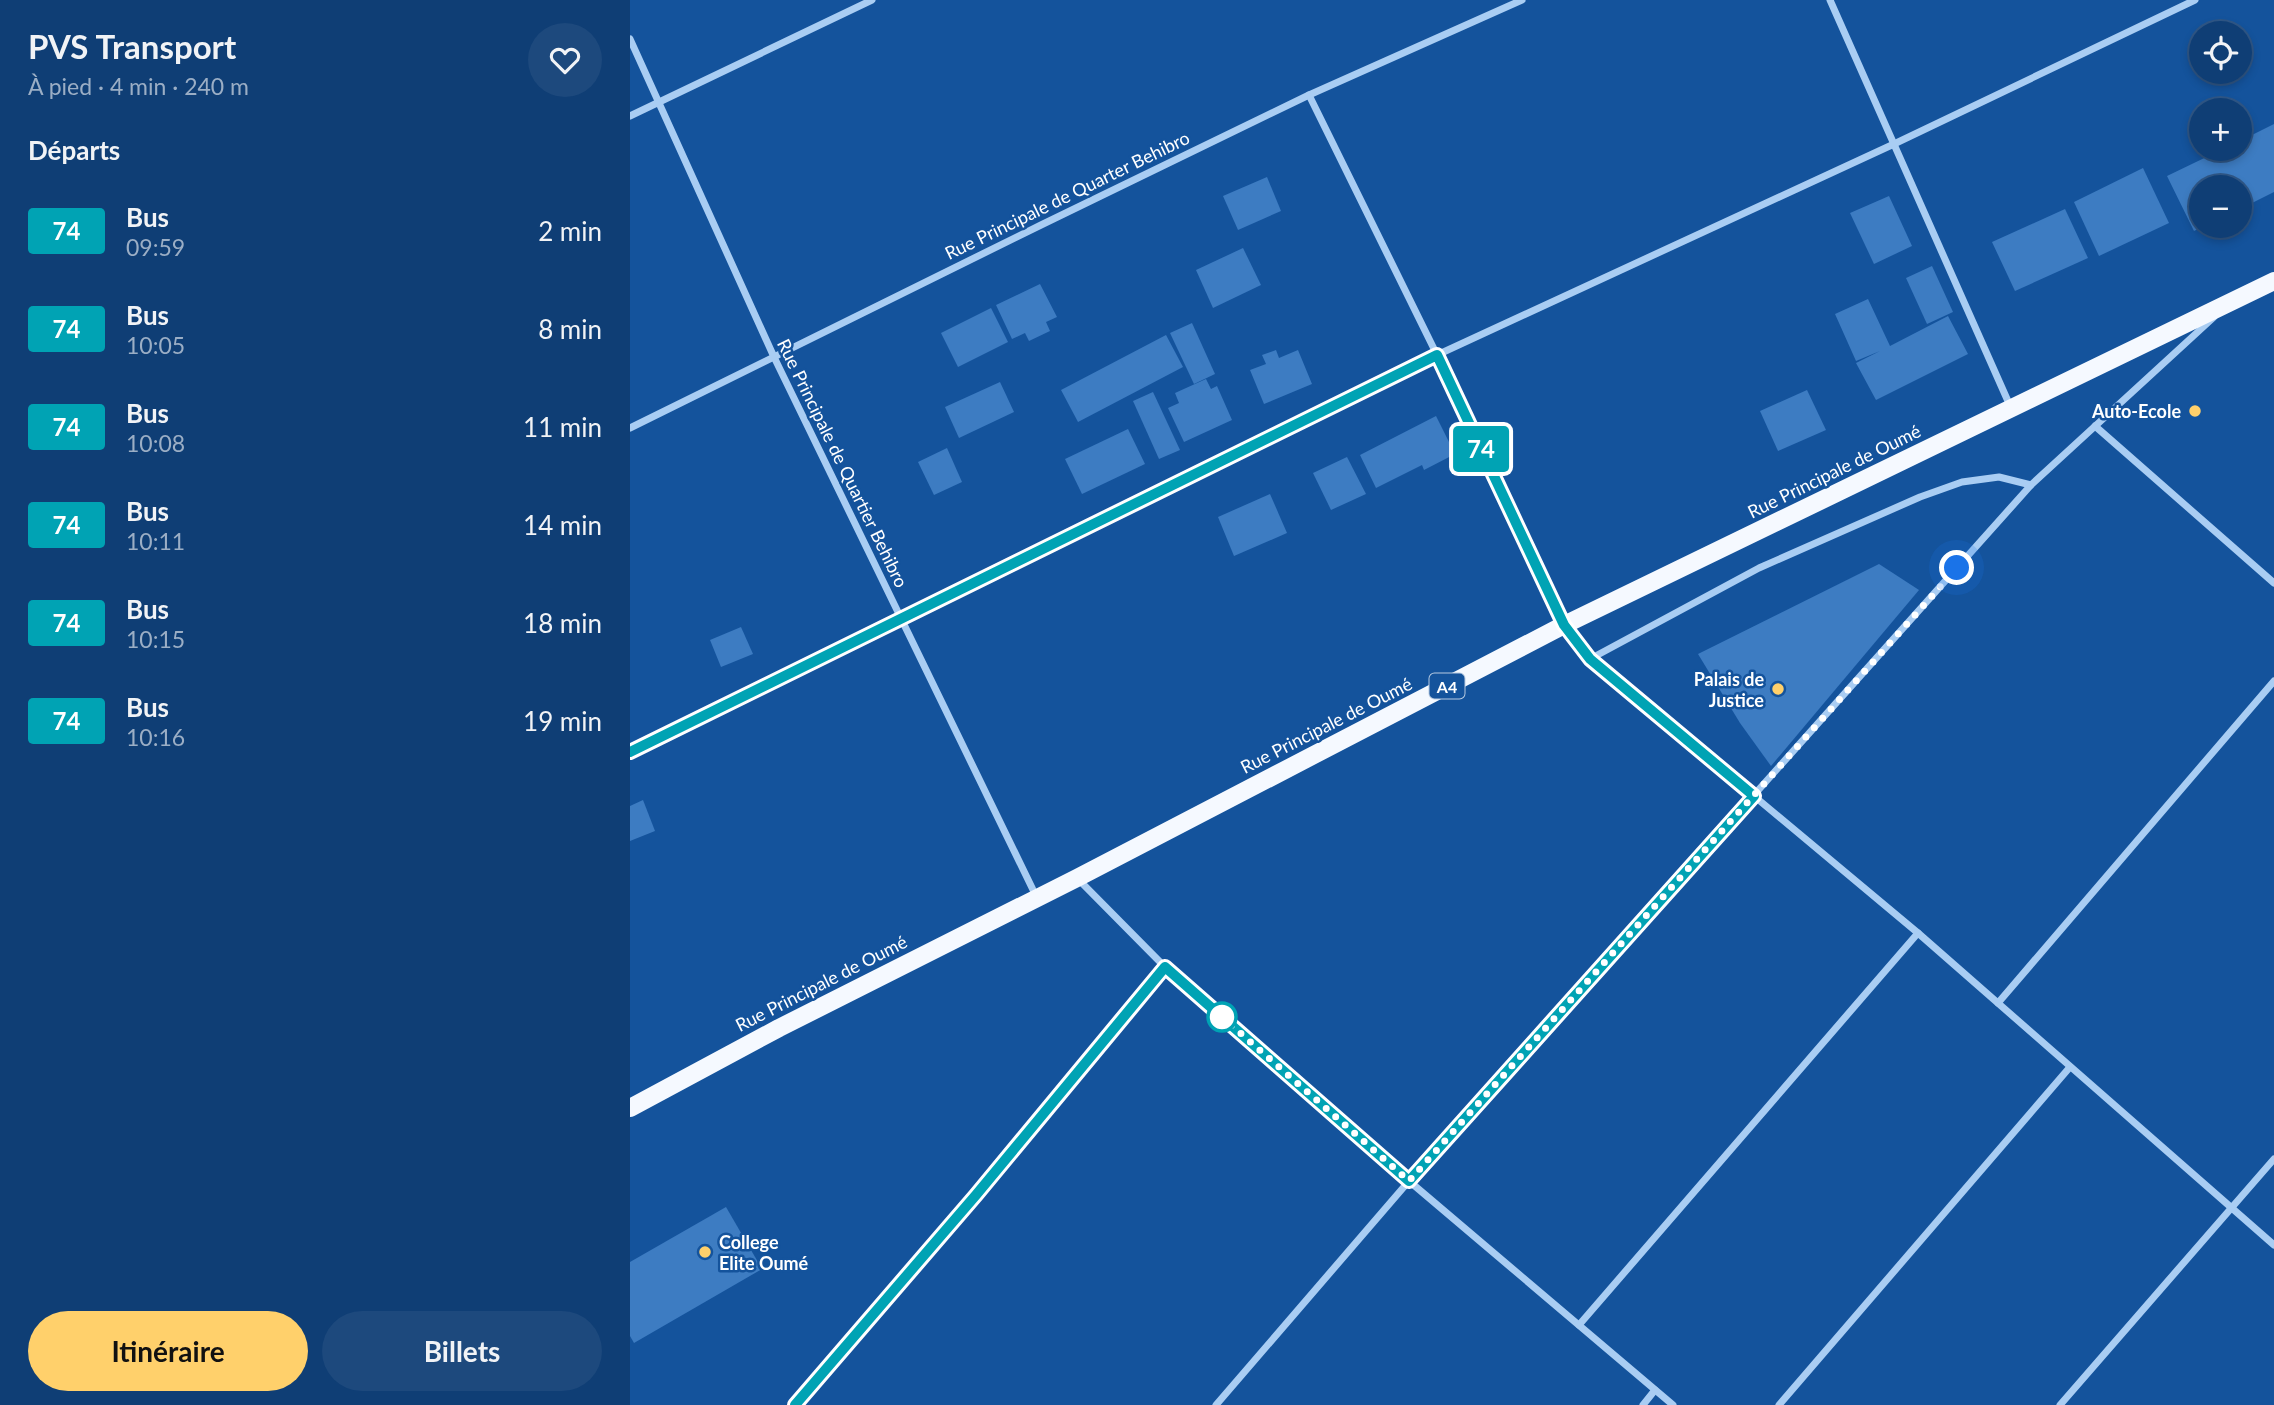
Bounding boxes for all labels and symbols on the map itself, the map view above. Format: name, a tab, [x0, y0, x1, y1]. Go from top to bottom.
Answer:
street label: Rue Principale de Quarter Behibro	[941, 126, 1193, 264]
street label: Rue Principale de Quartier Behibro	[773, 335, 913, 591]
place label: Auto-Ecole	[2091, 400, 2181, 422]
marker: Auto-Ecole	[2187, 403, 2203, 419]
street label: Rue Principale de Oumé	[1744, 420, 1924, 522]
line badge: 74	[1450, 426, 1512, 472]
your location	[1939, 550, 1974, 585]
place label: Palais de Justice	[1694, 668, 1764, 711]
street label: Rue Principale de Oumé	[1236, 672, 1416, 778]
road number: A4	[1430, 674, 1464, 698]
marker: Palais de Justice	[1770, 681, 1786, 697]
street label: Rue Principale de Oumé	[731, 930, 911, 1036]
unlabelled marker	[1207, 1002, 1237, 1032]
place label: College Elite Oumé	[719, 1231, 809, 1274]
marker: College Elite Oumé	[697, 1244, 713, 1260]

